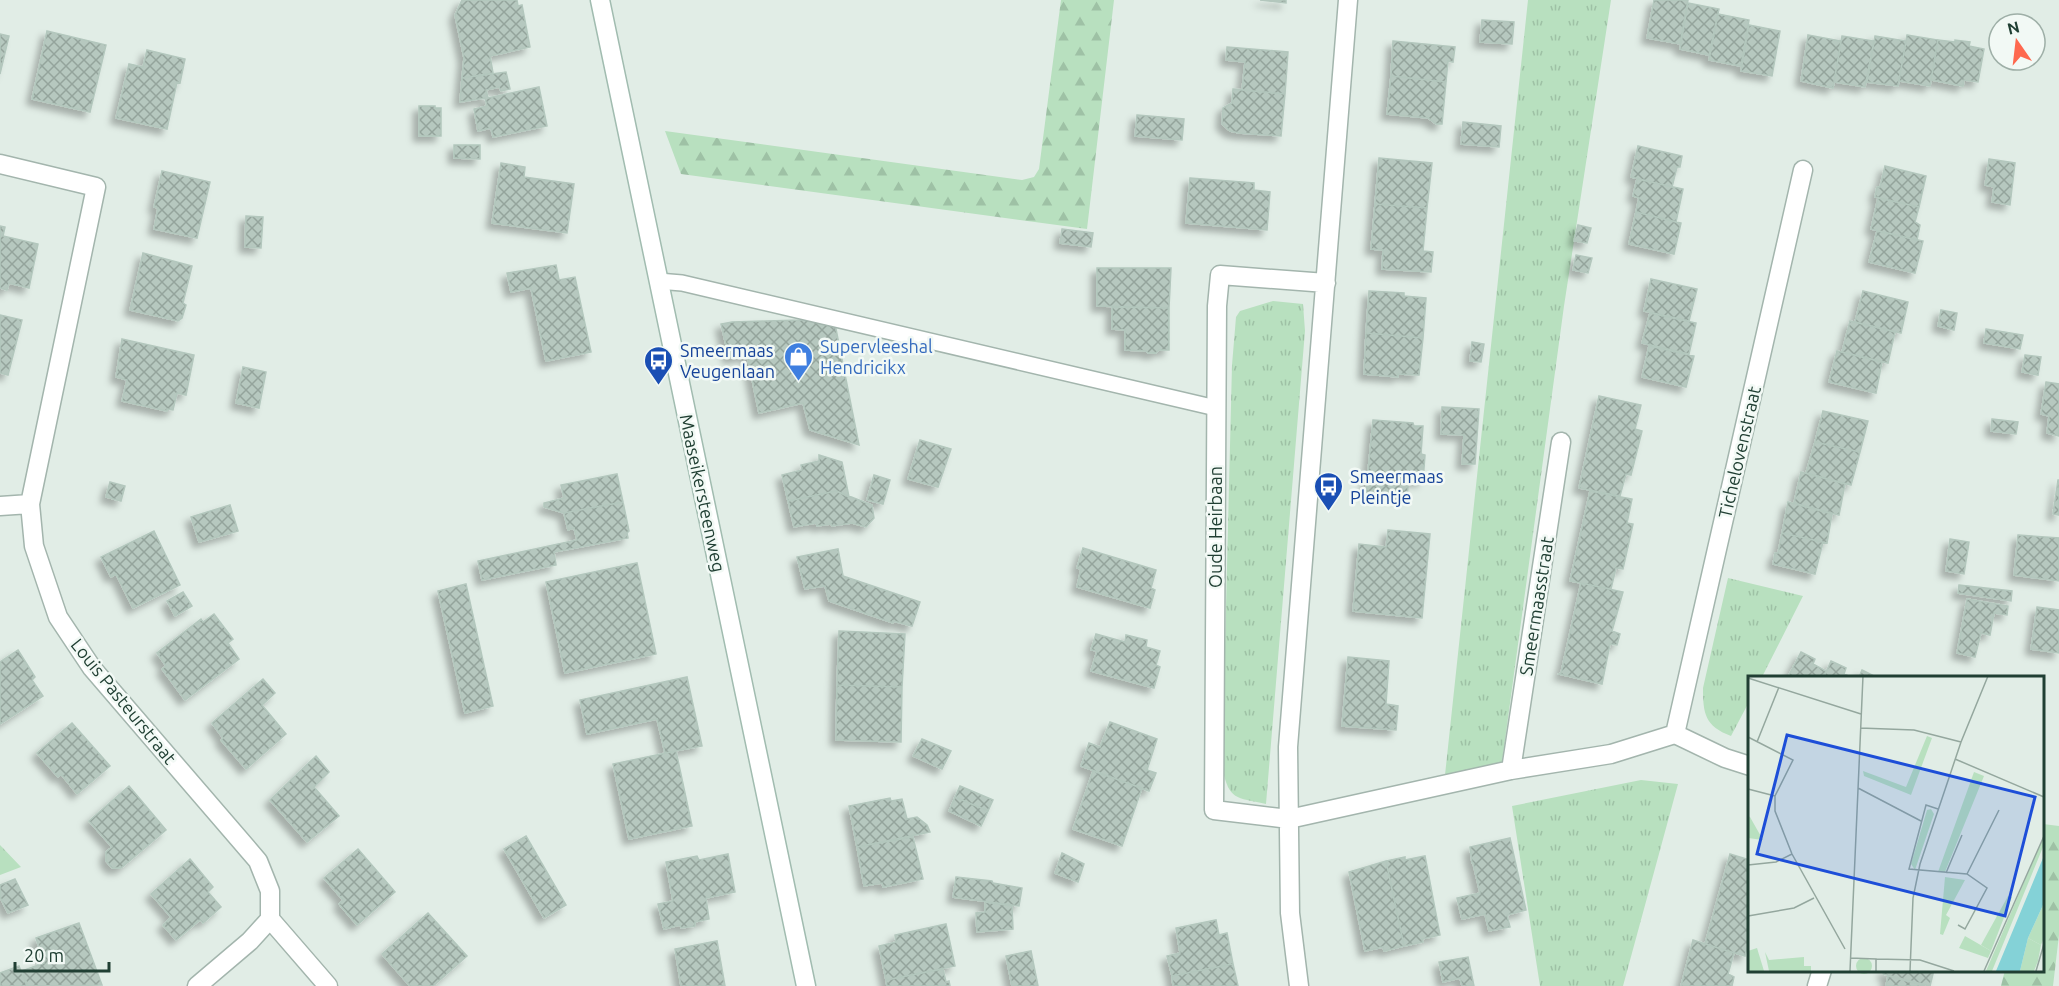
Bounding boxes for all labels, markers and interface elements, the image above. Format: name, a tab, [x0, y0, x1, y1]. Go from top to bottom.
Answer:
north arrow	[1987, 12, 2047, 72]
text: N	[2005, 17, 2021, 38]
place label: Supervleeshal Hendricikx	[820, 336, 933, 377]
place label: Smeermaas Veugenlaan	[680, 340, 775, 381]
shop icon: Supervleeshal Hendricikx	[783, 340, 815, 382]
bus stop icon: Smeermaas Veugenlaan	[643, 344, 675, 386]
street label: Tichelovenstraat	[1714, 384, 1764, 520]
street label: Maaseikersteenweg	[676, 412, 730, 574]
street label: Oude Heirbaan	[1205, 466, 1225, 588]
place label: Smeermaas Pleintje	[1350, 466, 1444, 507]
bus stop icon: Smeermaas Pleintje	[1313, 470, 1345, 512]
street label: Smeermaasstraat	[1515, 535, 1557, 677]
street label: Louis Pasteurstraat	[67, 634, 181, 768]
inset map	[1748, 676, 2044, 971]
scale bar	[15, 935, 110, 973]
text: 20 m	[24, 945, 64, 965]

